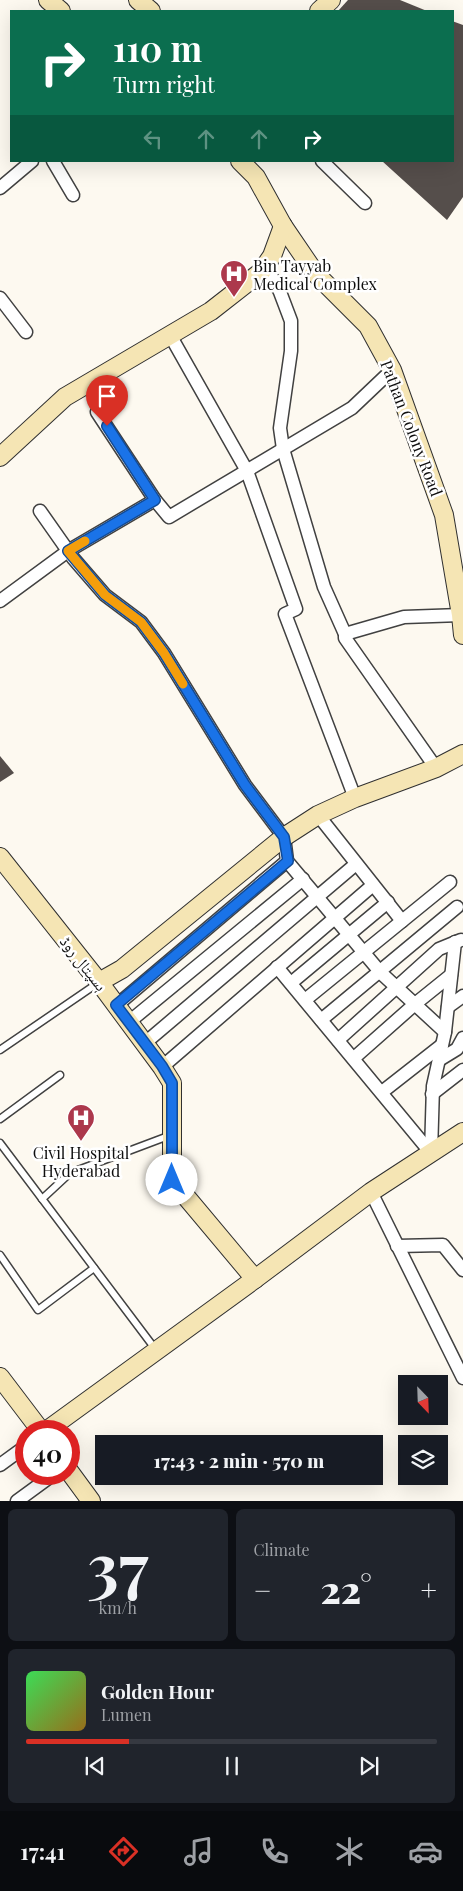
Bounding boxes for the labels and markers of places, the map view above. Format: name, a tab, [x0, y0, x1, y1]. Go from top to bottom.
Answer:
place label: Bin Tayyab Medical Complex	[253, 255, 378, 294]
hospital icon: Bin Tayyab Medical Complex	[219, 259, 249, 298]
pin	[86, 375, 128, 426]
hospital icon: Civil Hospital Hyderabad	[66, 1103, 96, 1142]
place label: Civil Hospital Hyderabad	[33, 1142, 130, 1181]

